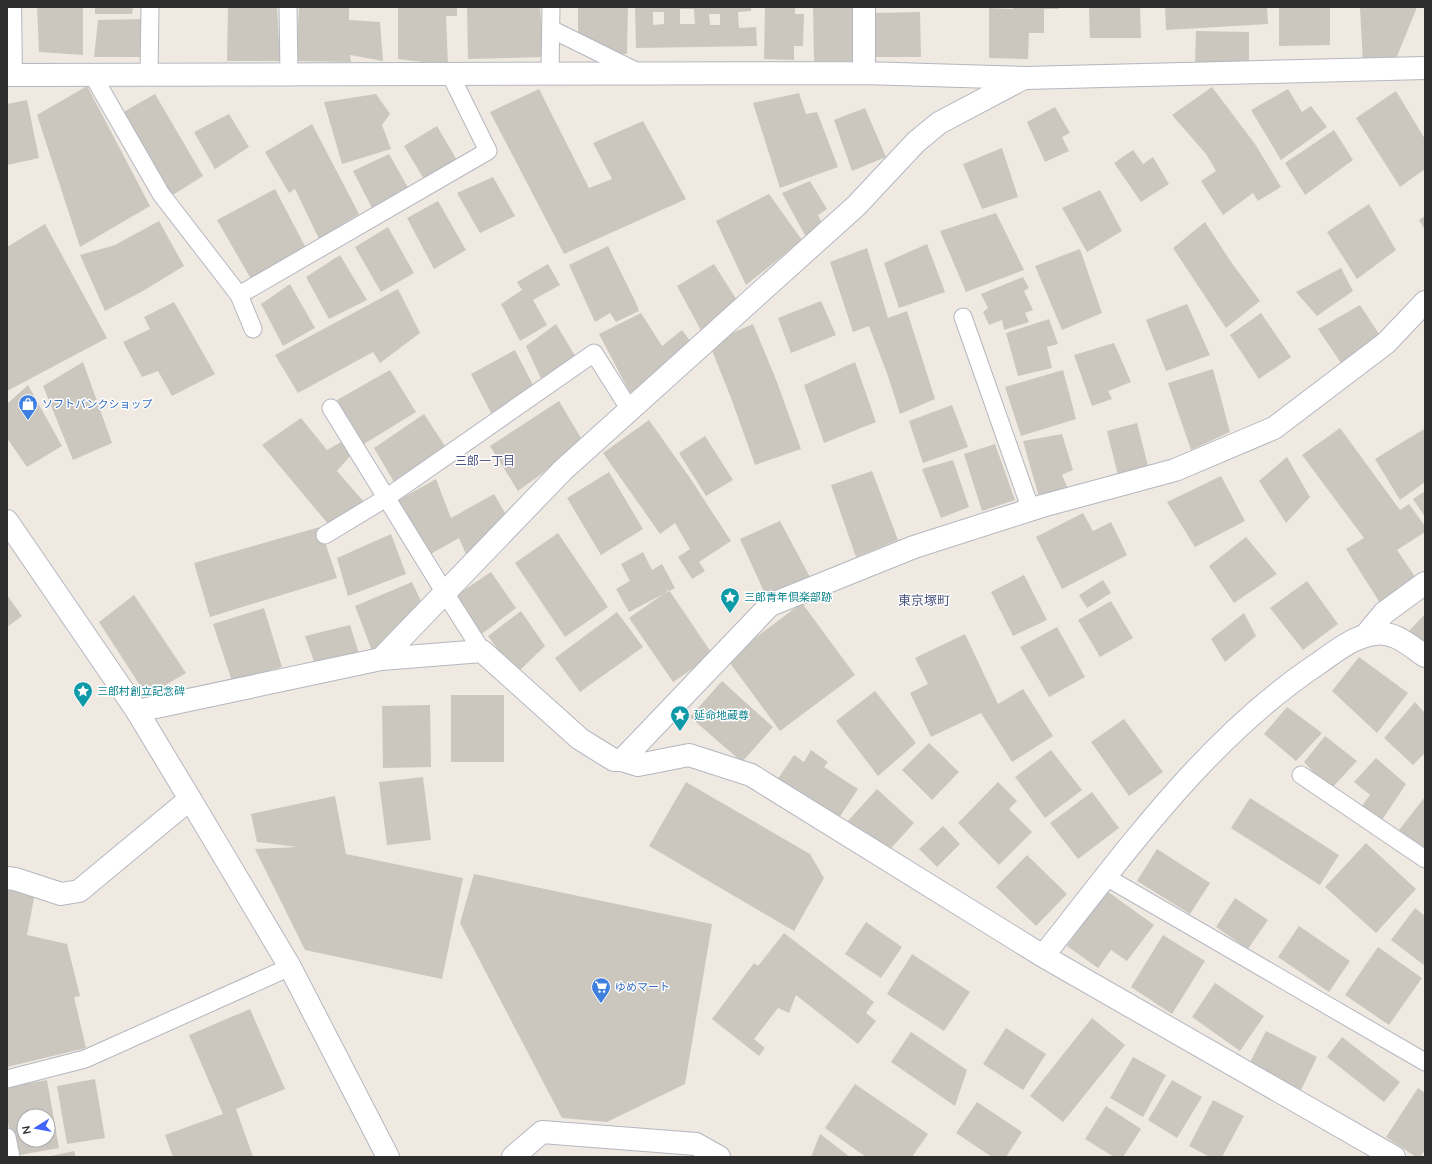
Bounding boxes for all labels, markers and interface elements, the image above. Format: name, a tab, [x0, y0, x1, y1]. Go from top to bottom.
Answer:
shop icon: ソフトバンクショップ	[17, 393, 39, 421]
place label: ソフトバンクショップ	[42, 397, 153, 412]
district label: 三郎一丁目	[455, 453, 515, 469]
place icon: 三郎青年倶楽部跡	[719, 586, 741, 614]
place label: 三郎青年倶楽部跡	[744, 590, 832, 605]
district label: 東京塚町	[898, 592, 950, 610]
place icon: 三郎村創立記念碑	[72, 680, 94, 708]
place label: 三郎村創立記念碑	[97, 684, 185, 699]
place icon: 延命地蔵尊	[669, 704, 691, 732]
place label: 延命地蔵尊	[694, 708, 749, 723]
supermarket icon: ゆめマート	[590, 976, 612, 1004]
place label: ゆめマート	[615, 980, 670, 995]
north arrow	[16, 1108, 56, 1148]
text: N	[19, 1124, 35, 1135]

